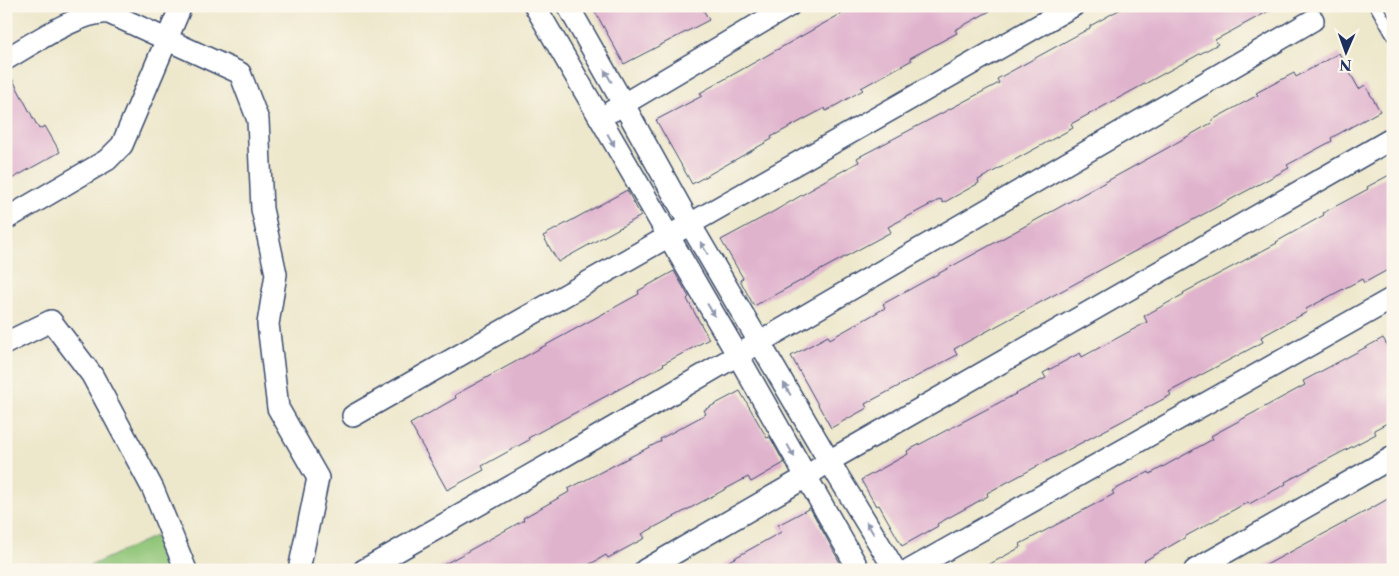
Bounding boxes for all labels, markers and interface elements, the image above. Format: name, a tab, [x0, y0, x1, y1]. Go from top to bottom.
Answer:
north arrow	[1322, 28, 1372, 78]
text: N	[1339, 56, 1352, 74]
one-way arrow	[603, 70, 612, 83]
one-way arrow	[607, 133, 616, 146]
one-way arrow	[700, 242, 709, 255]
one-way arrow	[707, 304, 716, 317]
one-way arrow	[782, 382, 791, 395]
one-way arrow	[787, 445, 796, 458]
one-way arrow	[865, 522, 874, 535]

